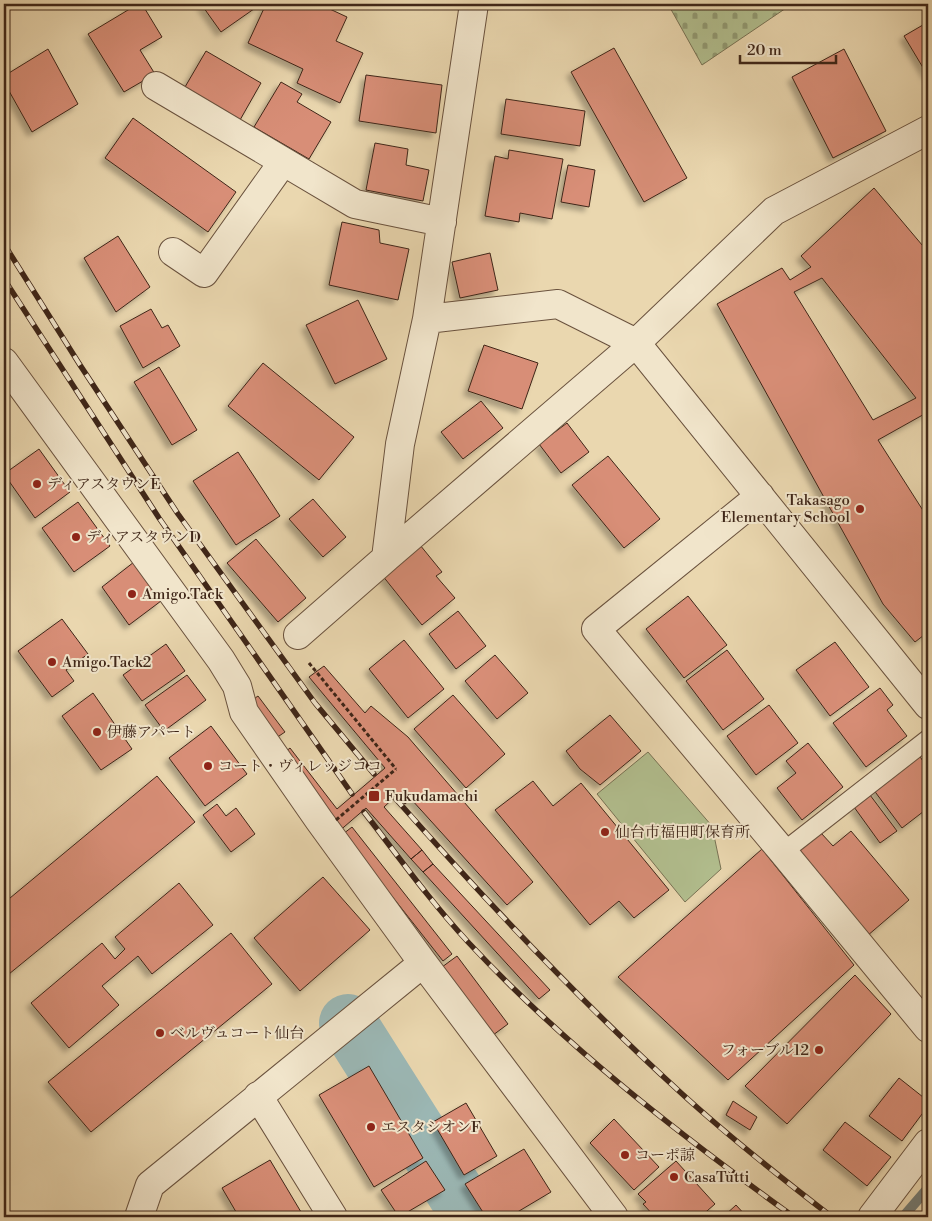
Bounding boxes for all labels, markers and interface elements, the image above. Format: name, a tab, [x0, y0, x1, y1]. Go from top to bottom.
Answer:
scale bar	[740, 32, 836, 64]
text: 20 m	[747, 41, 782, 60]
place label: ディアスタウンE	[47, 475, 161, 494]
marker: ディアスタウンE	[31, 478, 43, 490]
place label: Takasago Elementary School	[721, 491, 851, 527]
marker: Takasago Elementary School	[854, 503, 866, 515]
place label: ディアスタウンD	[86, 528, 201, 547]
marker: ディアスタウンD	[70, 531, 82, 543]
place label: Amigo.Tack	[141, 585, 224, 604]
marker: Amigo.Tack	[126, 588, 138, 600]
place label: Amigo.Tack2	[61, 653, 151, 672]
marker: Amigo.Tack2	[46, 656, 58, 668]
place label: 伊藤アパート	[107, 723, 196, 742]
marker: 伊藤アパート	[91, 726, 103, 738]
place label: コート・ヴィレッジココ	[218, 757, 382, 776]
marker: コート・ヴィレッジココ	[202, 760, 214, 772]
place label: Fukudamachi	[385, 787, 478, 806]
marker: Fukudamachi	[367, 789, 381, 803]
place label: 仙台市福田町保育所	[615, 823, 750, 842]
marker: 仙台市福田町保育所	[599, 826, 611, 838]
place label: ベルヴュコート仙台	[170, 1024, 304, 1043]
marker: ベルヴュコート仙台	[154, 1027, 166, 1039]
place label: フォーブル12	[721, 1041, 809, 1060]
marker: フォーブル12	[813, 1044, 825, 1056]
place label: エスタシオンF	[381, 1118, 481, 1137]
marker: エスタシオンF	[365, 1121, 377, 1133]
place label: コーポ諒	[635, 1146, 695, 1165]
marker: コーポ諒	[619, 1149, 631, 1161]
place label: CasaTutti	[684, 1168, 750, 1187]
marker: CasaTutti	[668, 1171, 680, 1183]

